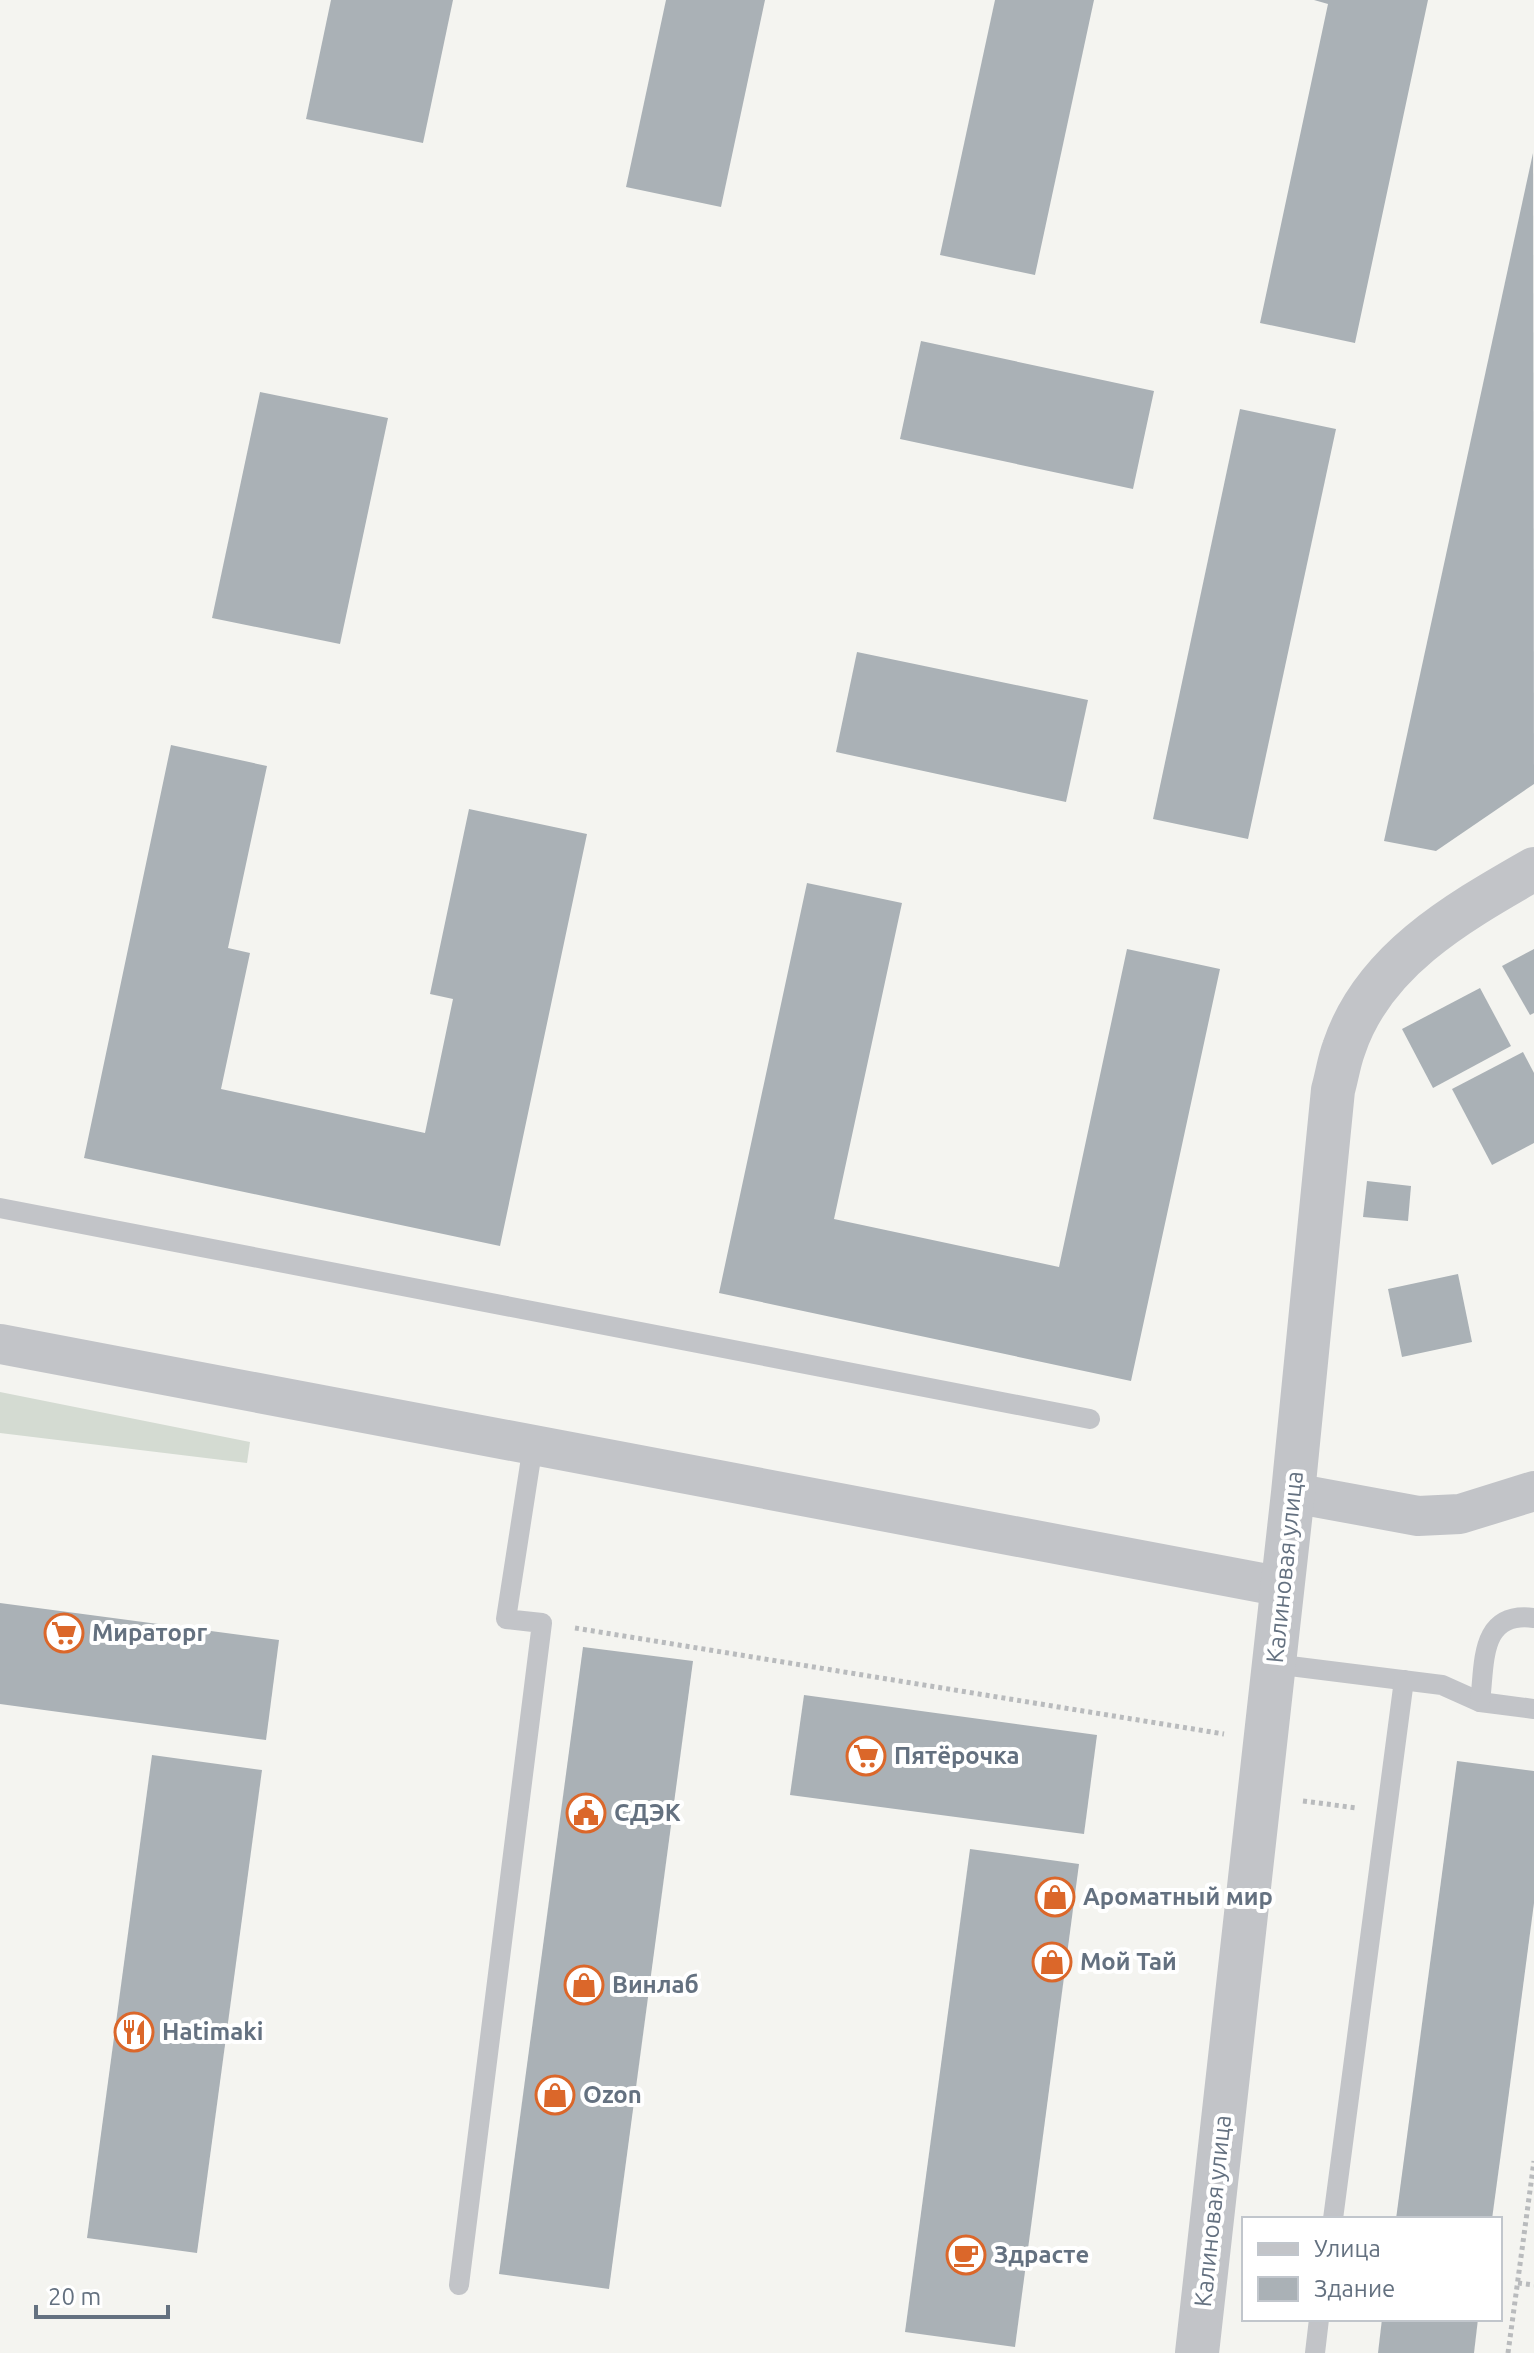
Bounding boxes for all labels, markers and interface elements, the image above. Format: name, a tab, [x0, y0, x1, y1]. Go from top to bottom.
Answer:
street label: Калиновая улица	[1261, 1470, 1308, 1664]
supermarket icon: Мираторг	[43, 1612, 85, 1654]
place label: Мираторг	[92, 1619, 207, 1646]
supermarket icon: Пятёрочка	[845, 1735, 887, 1777]
place label: Пятёрочка	[894, 1742, 1020, 1769]
public building icon: СДЭК	[565, 1792, 607, 1834]
place label: СДЭК	[614, 1799, 681, 1826]
shop icon: Ароматный мир	[1034, 1876, 1076, 1918]
place label: Ароматный мир	[1083, 1883, 1273, 1910]
shop icon: Мой Тай	[1031, 1941, 1073, 1983]
place label: Мой Тай	[1080, 1948, 1177, 1975]
shop icon: Винлаб	[563, 1964, 605, 2006]
place label: Винлаб	[612, 1971, 699, 1998]
restaurant icon: Hatimaki	[113, 2011, 155, 2053]
place label: Hatimaki	[162, 2018, 263, 2045]
shop icon: Ozon	[534, 2074, 576, 2116]
place label: Ozon	[583, 2081, 642, 2108]
street label: Калиновая улица	[1189, 2114, 1236, 2308]
legend	[1242, 2217, 1502, 2321]
cafe icon: Здрасте	[945, 2234, 987, 2276]
text: Улица	[1314, 2235, 1381, 2262]
place label: Здрасте	[994, 2241, 1089, 2268]
scale bar	[36, 2269, 168, 2319]
text: Здание	[1314, 2275, 1395, 2302]
text: 20 m	[48, 2283, 101, 2310]

